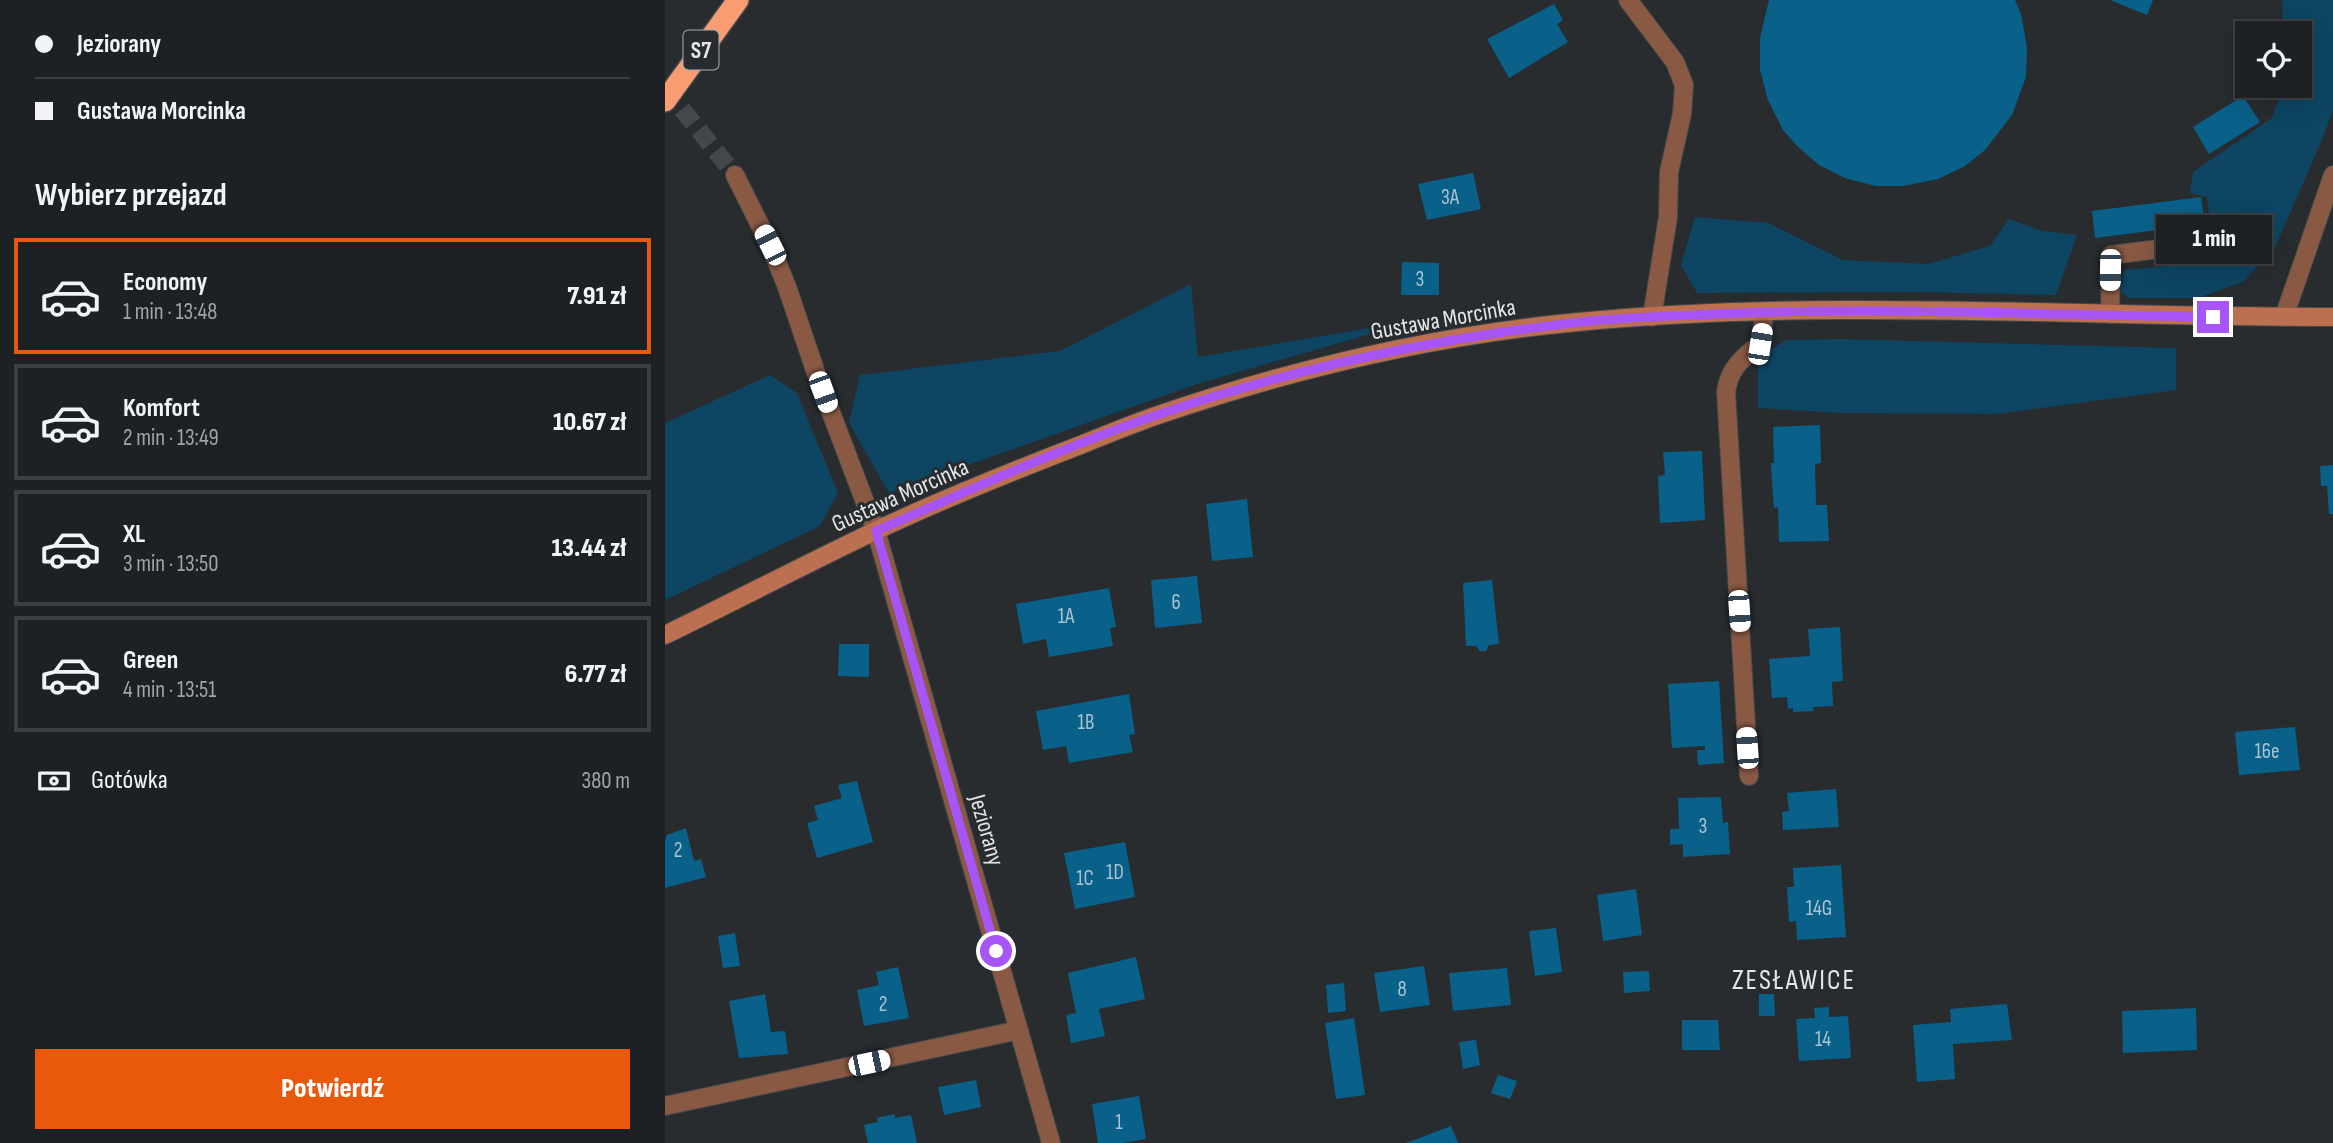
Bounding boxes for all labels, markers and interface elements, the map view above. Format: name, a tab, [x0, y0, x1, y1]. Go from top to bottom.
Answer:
map controls	[2235, 21, 2312, 98]
button: locate	[2235, 21, 2312, 98]
text: Jeziorany	[77, 29, 161, 60]
road number: S7	[684, 31, 719, 70]
text: Gustawa Morcinka	[77, 96, 246, 127]
text: Wybierz przejazd	[35, 176, 227, 215]
house number: 3A	[1441, 185, 1460, 210]
callout: 1 min	[2155, 216, 2271, 264]
car	[752, 222, 789, 268]
text: 1 min	[2192, 225, 2236, 253]
car	[2100, 249, 2121, 291]
icon: car	[39, 265, 102, 328]
text: Economy	[123, 267, 207, 298]
house number: 3	[1416, 267, 1424, 292]
text: 7.91 zł	[567, 281, 626, 312]
street label: Gustawa Morcinka	[1368, 292, 1518, 347]
text: 1 min · 13:48	[123, 298, 217, 326]
route end	[2197, 301, 2229, 333]
car	[1747, 322, 1774, 366]
car	[806, 369, 841, 415]
icon: car	[39, 391, 102, 454]
text: Komfort	[123, 393, 200, 424]
text: 10.67 zł	[553, 407, 626, 438]
text: 2 min · 13:49	[123, 424, 219, 452]
street label: Gustawa Morcinka	[827, 452, 973, 539]
icon: car	[39, 517, 102, 580]
text: XL	[123, 519, 145, 550]
text: 13.44 zł	[551, 533, 626, 564]
text: 3 min · 13:50	[123, 550, 219, 578]
car	[1728, 589, 1751, 633]
house number: 6	[1171, 590, 1181, 615]
house number: 1A	[1058, 604, 1075, 629]
icon: car	[39, 643, 102, 706]
text: Green	[123, 645, 178, 676]
text: 6.77 zł	[565, 659, 626, 690]
text: 4 min · 13:51	[123, 676, 216, 704]
house number: 1B	[1078, 710, 1094, 735]
car	[1736, 726, 1759, 770]
house number: 16e	[2255, 739, 2280, 764]
icon: cash	[35, 762, 73, 800]
text: Gotówka	[91, 765, 168, 796]
text: 380 m	[582, 767, 630, 795]
street label: Jeziorany	[962, 790, 1010, 869]
house number: 3	[1699, 814, 1707, 839]
house number: 2	[674, 838, 682, 863]
house number: 1D	[1106, 860, 1124, 885]
house number: 1C	[1076, 866, 1094, 891]
house number: 14G	[1806, 896, 1832, 921]
route start	[980, 935, 1012, 967]
district label: ZESŁAWICE	[1732, 964, 1856, 997]
house number: 8	[1397, 977, 1407, 1002]
house number: 2	[879, 992, 887, 1017]
house number: 14	[1815, 1027, 1831, 1052]
car	[847, 1048, 892, 1078]
button: Potwierdź	[35, 1049, 630, 1129]
house number: 1	[1115, 1110, 1123, 1135]

